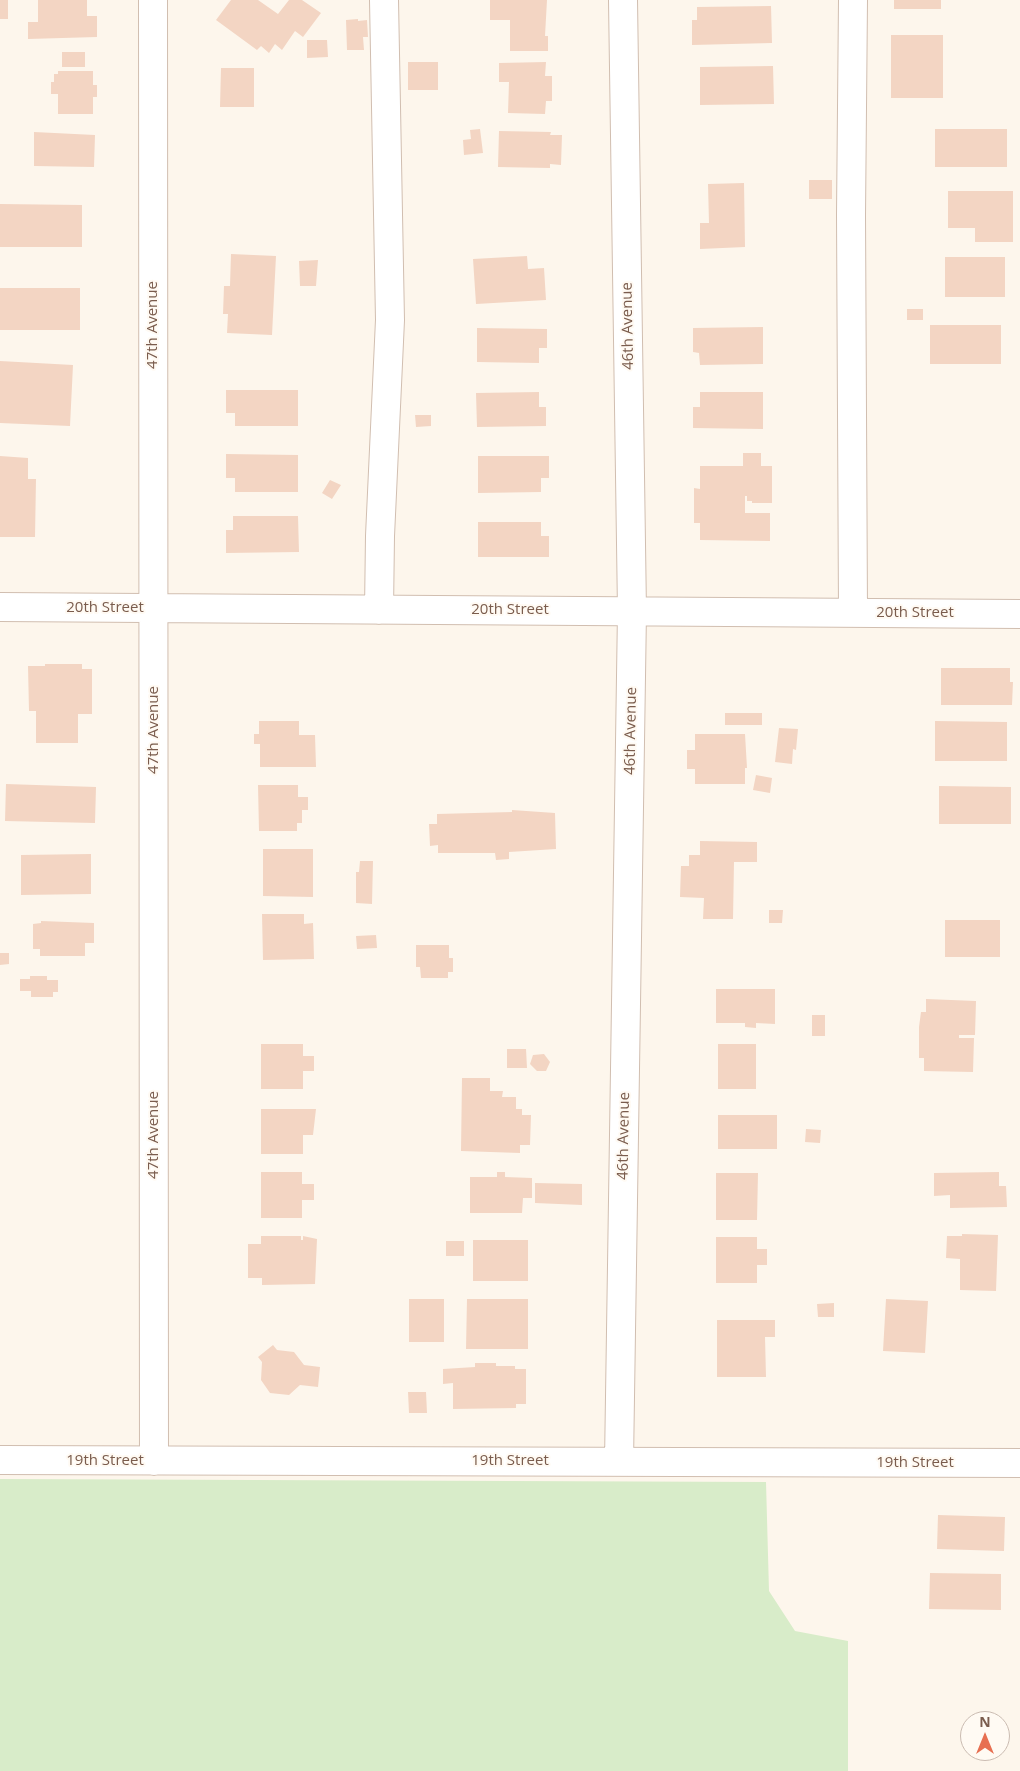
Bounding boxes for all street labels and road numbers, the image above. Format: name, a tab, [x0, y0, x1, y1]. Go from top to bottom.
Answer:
street label: 47th Avenue	[144, 281, 162, 369]
street label: 46th Avenue	[618, 282, 638, 370]
street label: 20th Street	[66, 599, 144, 617]
street label: 20th Street	[471, 601, 549, 619]
street label: 20th Street	[876, 604, 954, 622]
street label: 47th Avenue	[145, 686, 163, 774]
street label: 46th Avenue	[621, 687, 641, 775]
street label: 47th Avenue	[145, 1091, 163, 1179]
street label: 46th Avenue	[614, 1092, 634, 1180]
street label: 19th Street	[66, 1452, 144, 1470]
street label: 19th Street	[471, 1452, 549, 1470]
street label: 19th Street	[876, 1454, 954, 1472]

